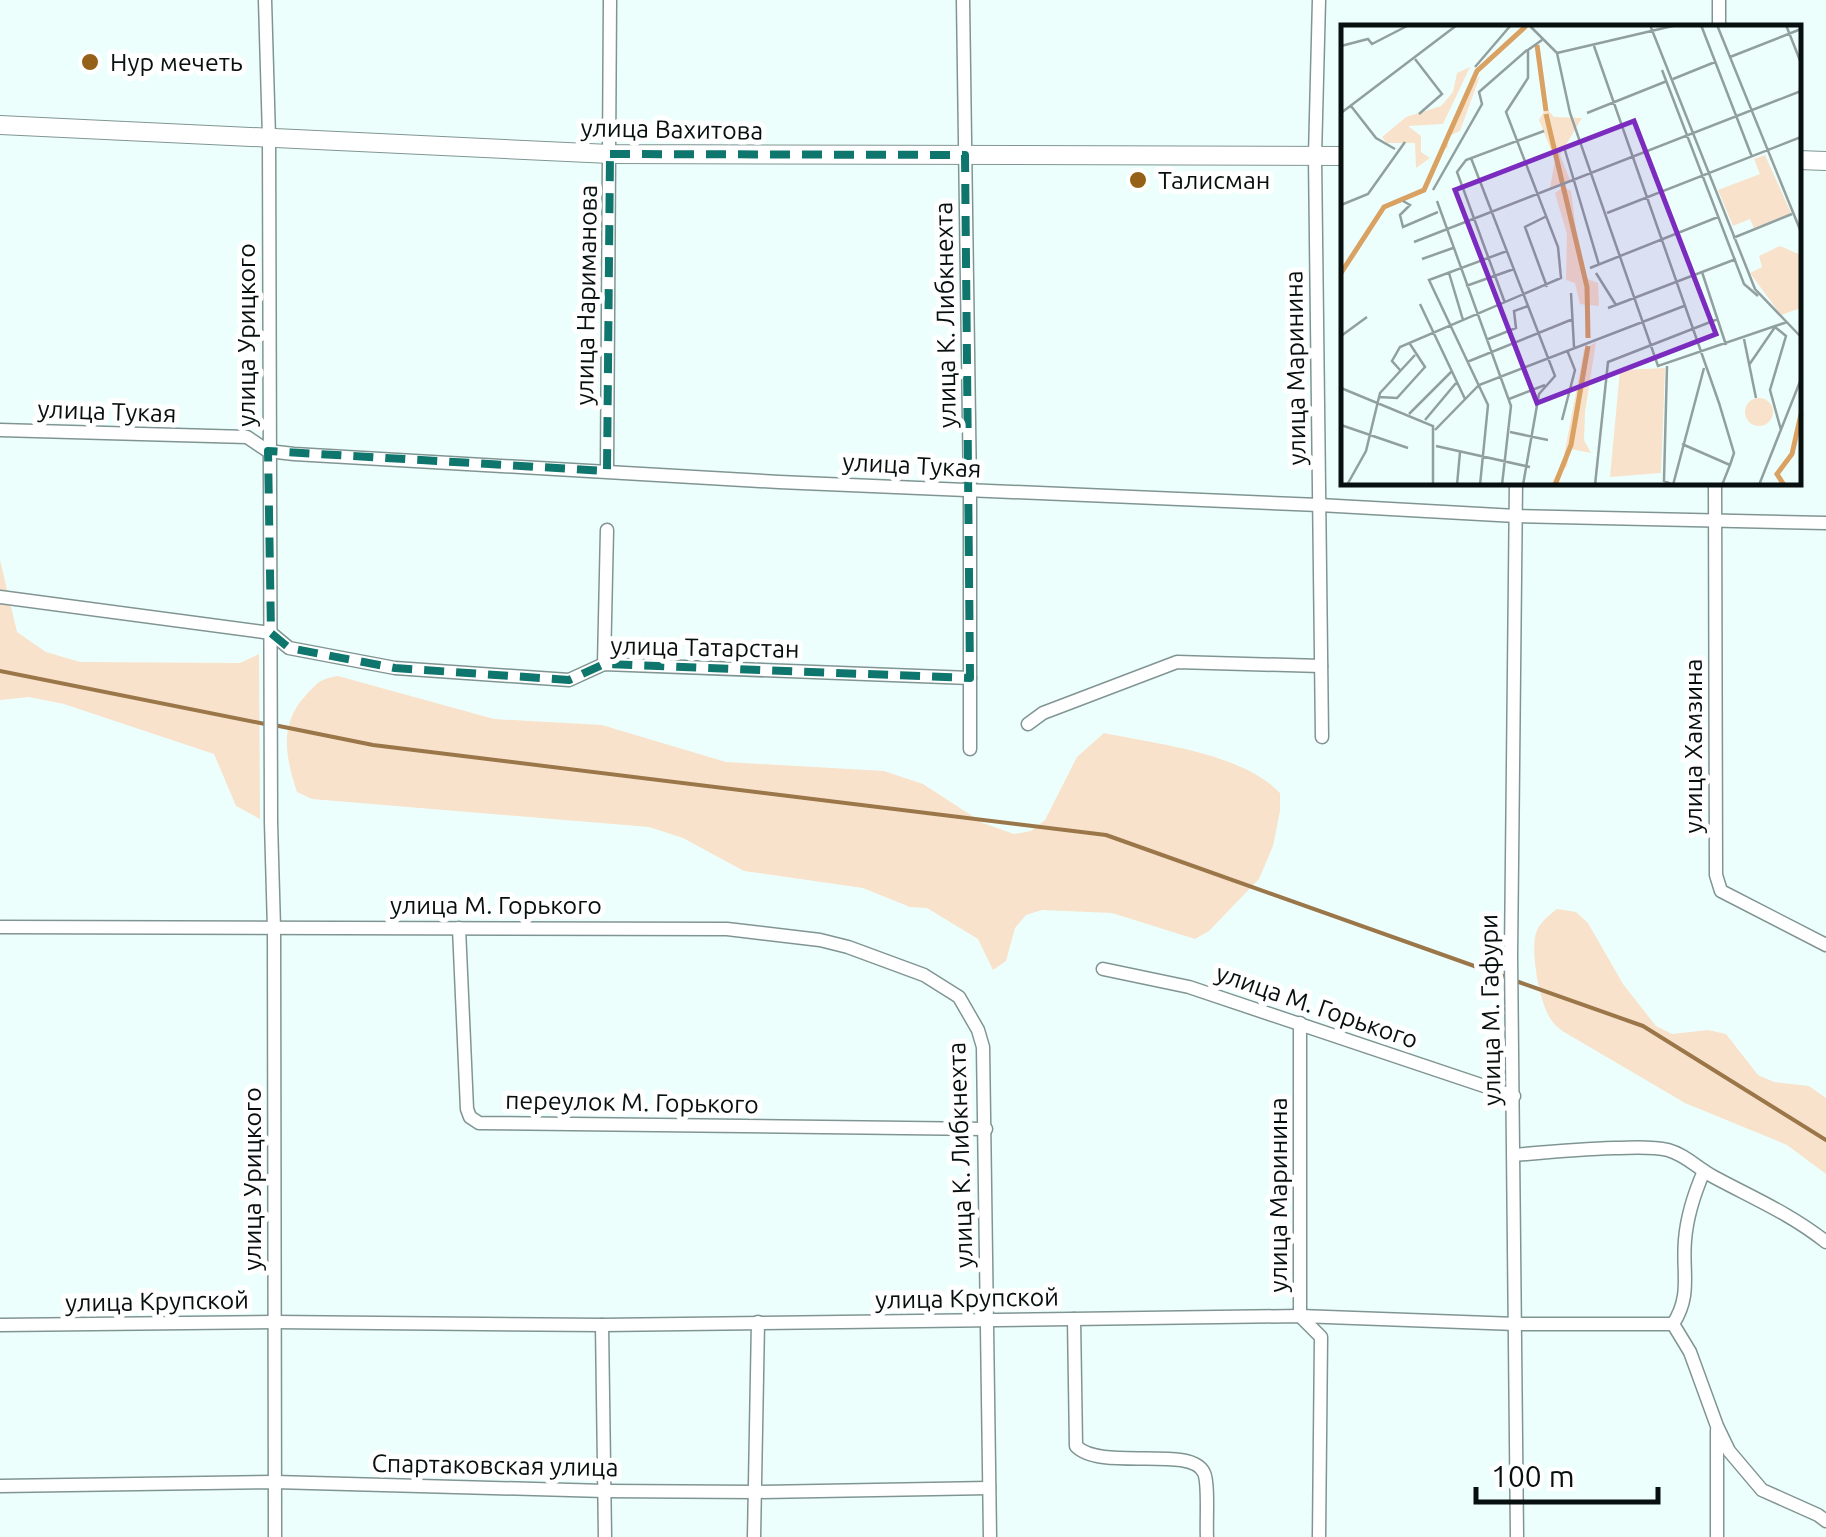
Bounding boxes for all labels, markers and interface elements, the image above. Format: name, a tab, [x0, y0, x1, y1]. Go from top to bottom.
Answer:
inset map	[1341, 25, 1801, 485]
place label: Нур мечеть	[110, 48, 243, 76]
marker: Нур мечеть	[79, 51, 101, 73]
street label: улица Вахитова	[580, 113, 764, 145]
place label: Талисман	[1158, 166, 1270, 194]
marker: Талисман	[1127, 169, 1149, 191]
street label: улица Нариманова	[570, 184, 602, 406]
street label: улица К. Либкнехта	[929, 202, 961, 428]
street label: улица Урицкого	[232, 243, 260, 427]
street label: улица Маринина	[1279, 270, 1311, 466]
street label: улица Тукая	[37, 395, 177, 427]
street label: улица Тукая	[842, 447, 982, 483]
street label: улица Татарстан	[610, 631, 800, 663]
street label: улица Хамзина	[1679, 659, 1707, 833]
street label: улица М. Горького	[390, 891, 602, 919]
street label: улица М. Гафури	[1474, 914, 1506, 1106]
street label: улица М. Горького	[1212, 958, 1422, 1054]
street label: улица К. Либкнехта	[942, 1041, 978, 1269]
street label: переулок М. Горького	[505, 1086, 759, 1118]
street label: улица Урицкого	[238, 1087, 266, 1271]
street label: улица Маринина	[1264, 1097, 1292, 1293]
street label: улица Крупской	[875, 1282, 1059, 1314]
street label: улица Крупской	[65, 1285, 249, 1317]
scale bar	[1476, 1442, 1658, 1504]
street label: Спартаковская улица	[371, 1449, 619, 1481]
text: 100 m	[1491, 1459, 1575, 1493]

